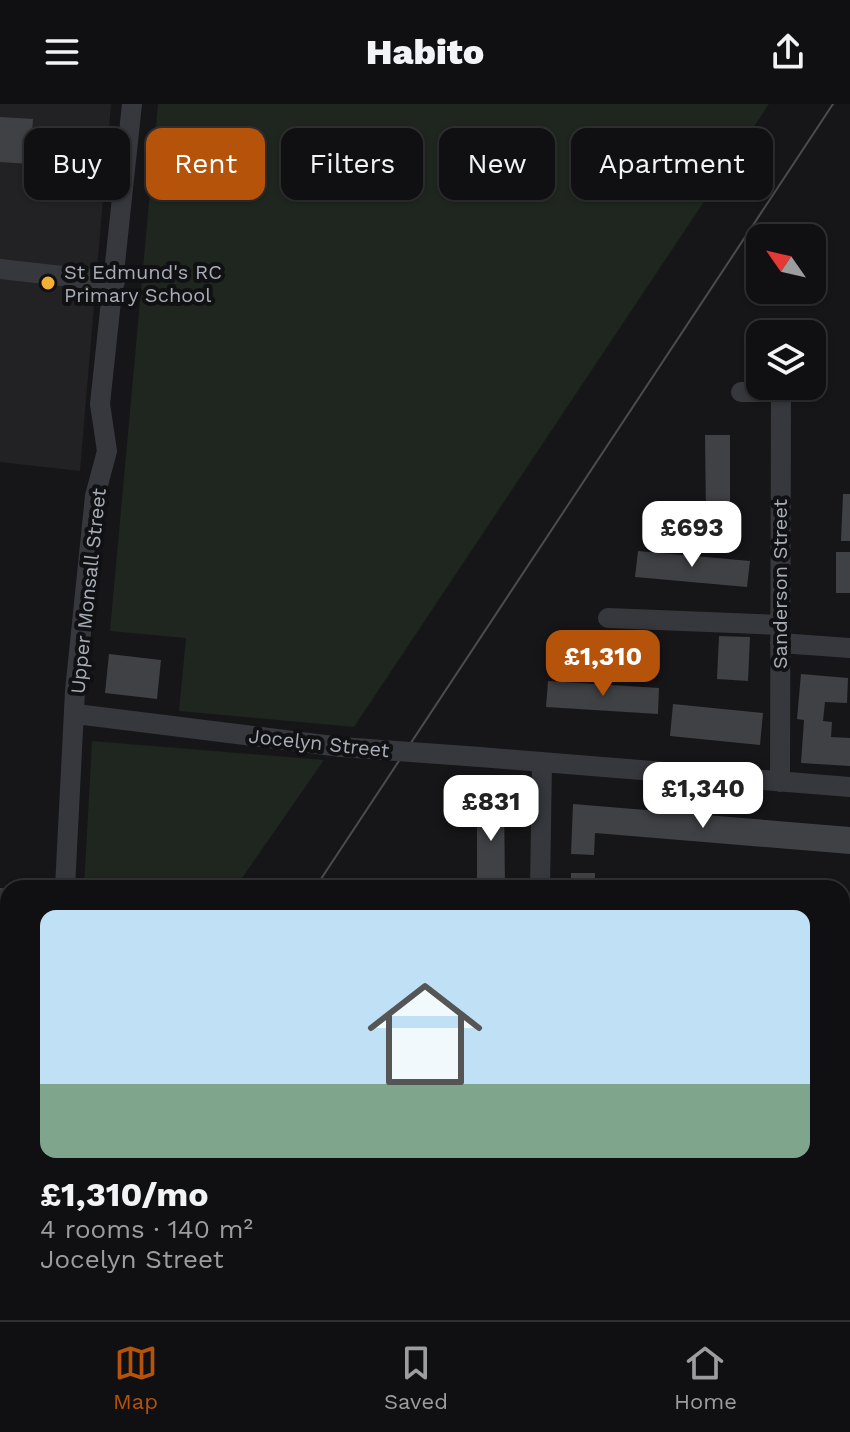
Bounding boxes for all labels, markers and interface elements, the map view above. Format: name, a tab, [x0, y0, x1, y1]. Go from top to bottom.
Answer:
icon: menu	[40, 30, 84, 74]
icon: share	[766, 30, 810, 74]
text: Habito	[366, 31, 484, 73]
chip: Buy	[24, 128, 130, 200]
chip: Rent	[146, 128, 265, 200]
chip: Filters	[281, 128, 423, 200]
chip: New	[439, 128, 555, 200]
chip: Apartment	[571, 128, 773, 200]
north arrow	[746, 224, 826, 304]
map controls	[746, 224, 826, 400]
place label: St Edmund's RC Primary School	[64, 260, 222, 307]
marker: St Edmund's RC Primary School	[39, 274, 57, 292]
button: layers	[746, 320, 826, 400]
street label: Upper Monsall Street	[65, 486, 111, 695]
street label: Sanderson Street	[768, 498, 792, 669]
pin: £693	[645, 501, 739, 569]
text: £693	[660, 512, 724, 542]
pin: £1,310	[538, 630, 668, 698]
text: £1,310	[564, 641, 642, 671]
street label: Jocelyn Street	[248, 724, 391, 762]
pin: £1,340	[638, 762, 768, 830]
text: £1,340	[661, 773, 745, 803]
pin: £831	[444, 775, 538, 843]
text: £831	[462, 786, 520, 816]
icon: home	[353, 962, 497, 1106]
text: £1,310/mo	[40, 1174, 209, 1214]
text: 4 rooms · 140 m²	[40, 1214, 253, 1244]
text: Jocelyn Street	[40, 1244, 224, 1274]
tab: Map	[113, 1341, 158, 1414]
tab: Saved	[384, 1341, 448, 1414]
tab: Home	[674, 1341, 737, 1414]

